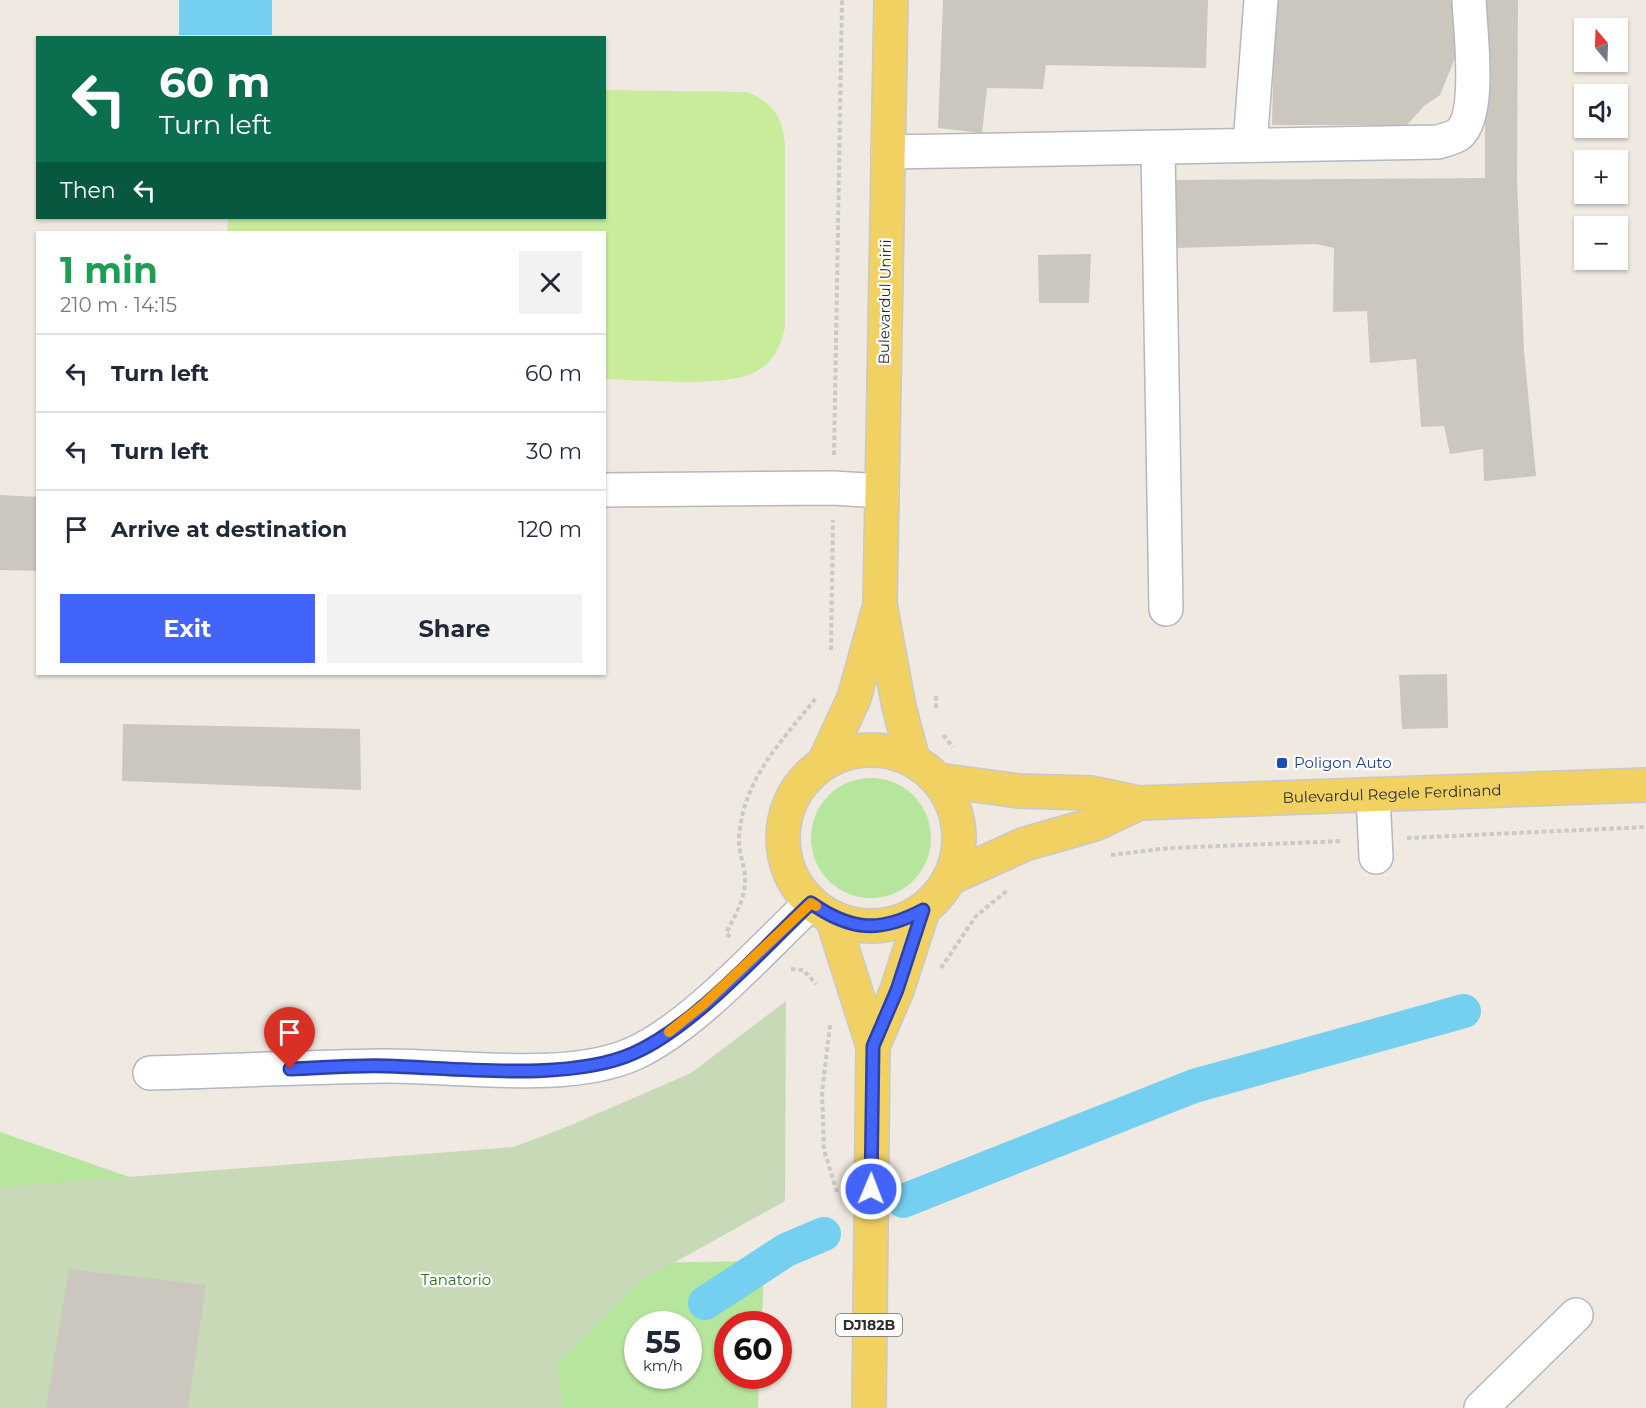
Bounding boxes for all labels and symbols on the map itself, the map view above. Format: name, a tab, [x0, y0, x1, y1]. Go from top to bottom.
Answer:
north arrow	[1574, 18, 1628, 72]
street label: Bulevardul Unirii	[874, 239, 895, 365]
place label: Poligon Auto	[1294, 753, 1392, 772]
marker: Poligon Auto	[1275, 756, 1289, 770]
street label: Bulevardul Regele Ferdinand	[1282, 780, 1502, 807]
pin	[264, 1007, 315, 1069]
position arrow	[839, 1157, 903, 1221]
park label: Tanatorio	[421, 1270, 491, 1289]
speed limit sign: 60	[714, 1311, 792, 1389]
road number: DJ182B	[836, 1314, 902, 1336]

